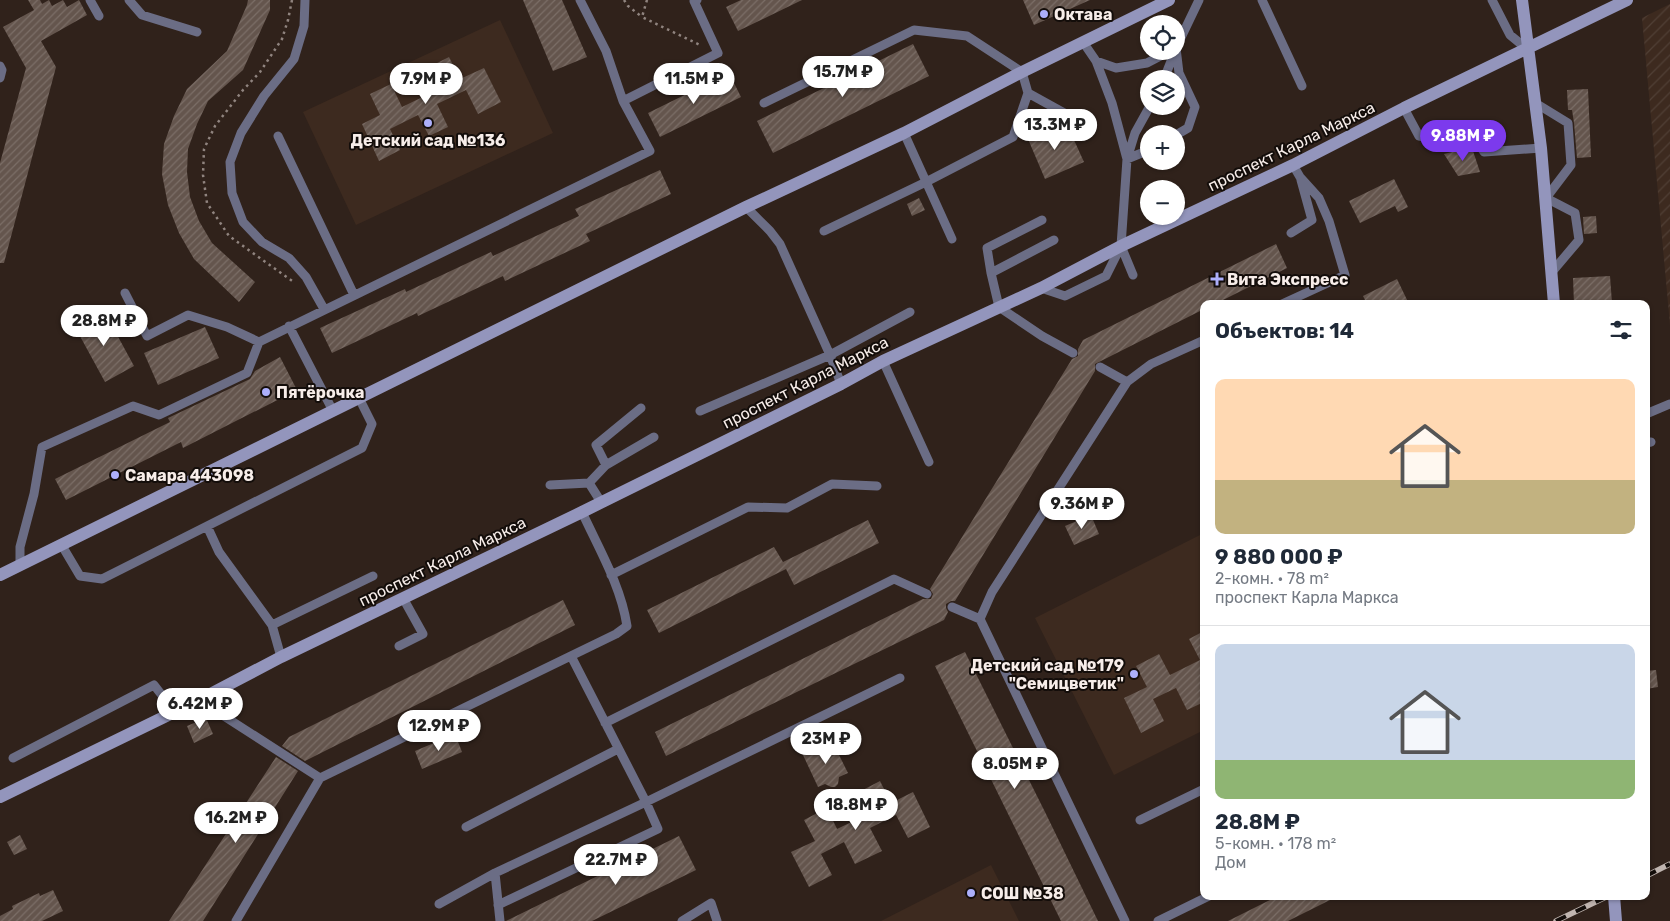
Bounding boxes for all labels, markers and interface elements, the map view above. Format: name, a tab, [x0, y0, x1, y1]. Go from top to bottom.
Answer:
place label: Октава	[1054, 5, 1112, 24]
marker: Октава	[1038, 8, 1050, 20]
map controls	[1140, 15, 1185, 225]
button: locate	[1140, 15, 1185, 60]
pin: 15.7M ₽	[797, 56, 889, 98]
pin: 7.9M ₽	[385, 62, 467, 105]
pin: 11.5M ₽	[648, 62, 740, 105]
text: 15.7M ₽	[813, 62, 873, 81]
text: 7.9M ₽	[401, 69, 451, 88]
text: 11.5M ₽	[665, 69, 723, 88]
button: layers	[1140, 70, 1185, 115]
street label: проспект Карла Маркса	[1205, 98, 1378, 195]
pin: 13.3M ₽	[1009, 108, 1101, 151]
text: 13.3M ₽	[1024, 115, 1086, 134]
marker: Детский сад №136	[422, 117, 434, 129]
pin: 9.88M ₽	[1417, 120, 1509, 162]
button: +	[1140, 125, 1185, 170]
text: 9.88M ₽	[1431, 126, 1495, 145]
place label: Детский сад №136	[351, 131, 506, 150]
button: −	[1140, 180, 1185, 225]
place label: Вита Экспресс	[1227, 270, 1349, 289]
marker: Вита Экспресс	[1211, 273, 1223, 285]
pin: 28.8M ₽	[58, 304, 150, 347]
text: 28.8M ₽	[72, 311, 136, 330]
icon: filters	[1607, 316, 1635, 344]
text: Объектов: 14	[1215, 318, 1354, 343]
street label: проспект Карла Маркса	[719, 332, 891, 433]
place label: Пятёрочка	[276, 383, 365, 402]
marker: Пятёрочка	[260, 386, 272, 398]
icon: home	[1380, 411, 1470, 501]
place label: Самара 443098	[125, 466, 254, 485]
marker: Самара 443098	[109, 469, 121, 481]
pin: 9.36M ₽	[1036, 488, 1128, 530]
text: 9.36M ₽	[1050, 494, 1114, 513]
street label: проспект Карла Маркса	[356, 513, 529, 610]
text: 9 880 000 ₽	[1215, 544, 1343, 569]
text: 2-комн. · 78 m²	[1215, 569, 1329, 588]
text: проспект Карла Маркса	[1215, 588, 1399, 607]
place label: Детский сад №179 "Семицветик"	[971, 656, 1124, 693]
marker: Детский сад №179 "Семицветик"	[1128, 668, 1140, 680]
icon: home	[1380, 677, 1470, 767]
pin: 6.42M ₽	[154, 688, 246, 730]
text: 6.42M ₽	[168, 694, 232, 713]
pin: 12.9M ₽	[393, 710, 485, 752]
text: 12.9M ₽	[409, 716, 469, 735]
pin: 23M ₽	[791, 722, 861, 765]
text: 23M ₽	[801, 729, 851, 748]
pin: 8.05M ₽	[969, 748, 1061, 790]
text: 8.05M ₽	[983, 754, 1047, 773]
pin: 18.8M ₽	[810, 788, 902, 831]
text: 18.8M ₽	[825, 795, 887, 814]
pin: 16.2M ₽	[190, 802, 282, 844]
text: 16.2M ₽	[205, 808, 267, 827]
text: 28.8M ₽	[1215, 809, 1300, 834]
text: 5-комн. · 178 m²	[1215, 834, 1336, 853]
pin: 22.7M ₽	[570, 844, 662, 886]
text: 22.7M ₽	[585, 850, 647, 869]
text: Дом	[1215, 853, 1246, 872]
place label: СОШ №38	[981, 884, 1064, 903]
marker: СОШ №38	[965, 887, 977, 899]

